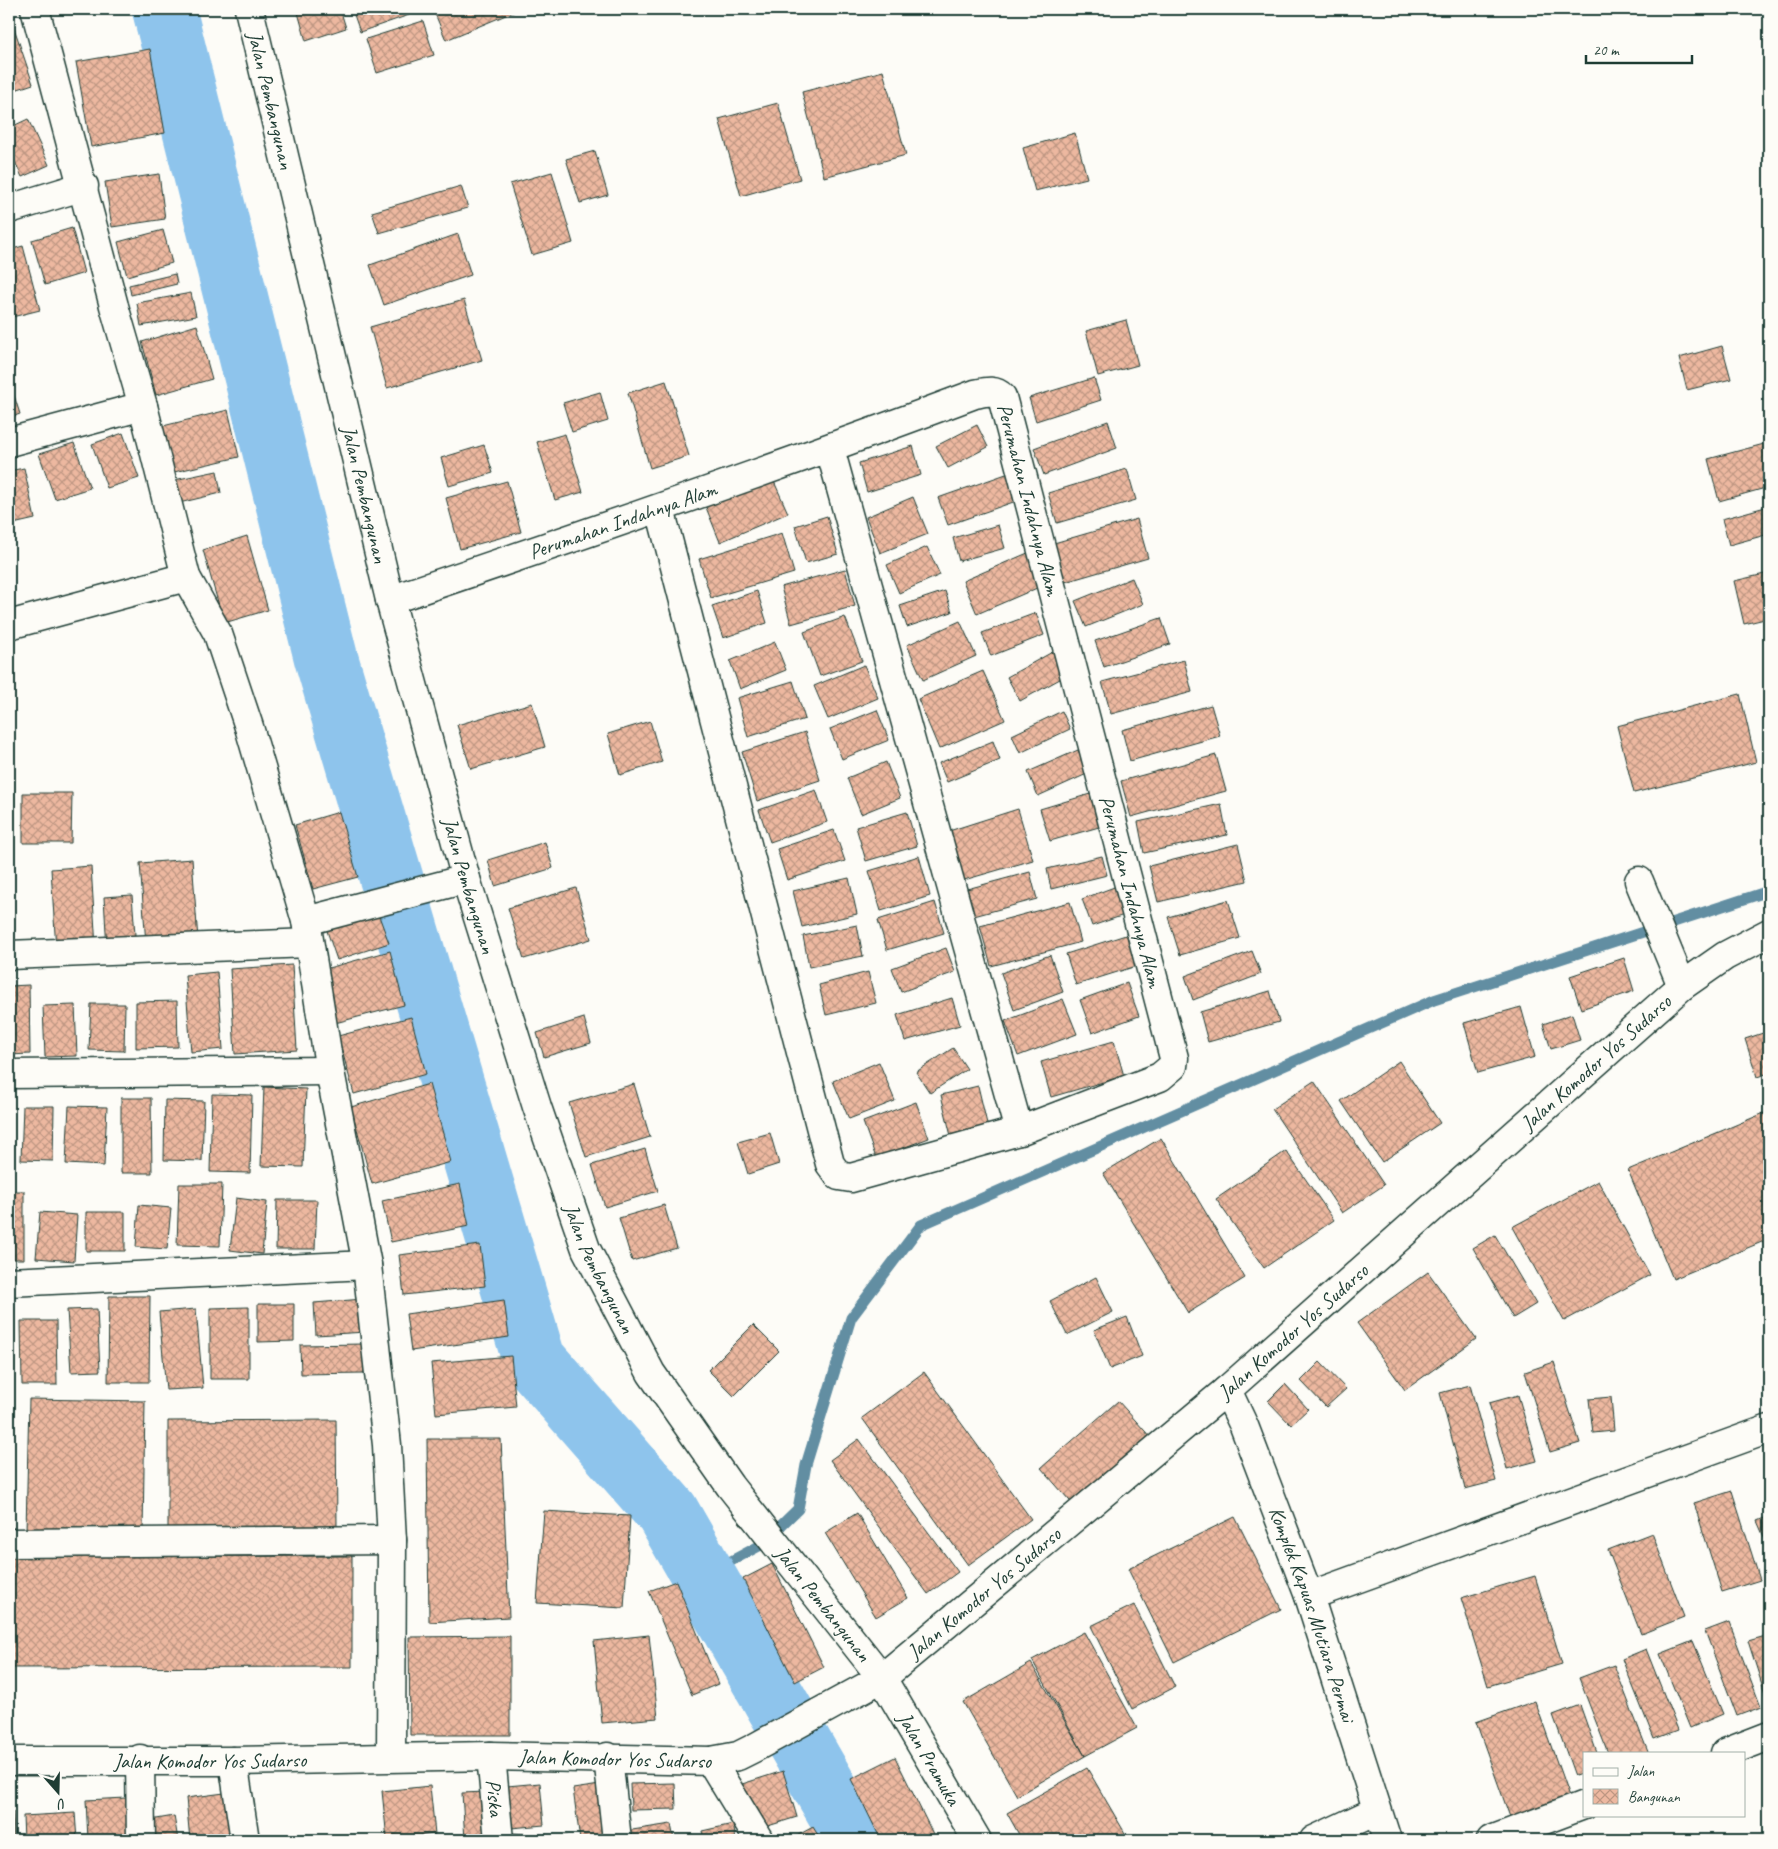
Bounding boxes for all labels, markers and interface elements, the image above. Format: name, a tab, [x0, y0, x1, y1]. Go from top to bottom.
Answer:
street label: Jalan Pembangunan	[242, 28, 300, 172]
scale bar	[1586, 32, 1692, 64]
text: 20 m	[1593, 41, 1620, 60]
street label: Perumahan Indahnya Alam	[991, 401, 1066, 599]
street label: Jalan Pembangunan	[336, 422, 394, 566]
street label: Perumahan Indahnya Alam	[525, 476, 721, 565]
street label: Perumahan Indahnya Alam	[1093, 793, 1168, 991]
street label: Jalan Pembangunan	[437, 814, 502, 957]
street label: Jalan Komodor Yos Sudarso	[1514, 988, 1678, 1137]
street label: Jalan Pembangunan	[558, 1199, 641, 1338]
street label: Jalan Komodor Yos Sudarso	[1212, 1257, 1375, 1406]
street label: Komplek Kapuas Mutiara Permai	[1263, 1503, 1362, 1728]
street label: Jalan Komodor Yos Sudarso	[901, 1520, 1067, 1665]
street label: Jalan Pembangunan	[769, 1540, 877, 1667]
street label: Jalan Pramuka	[891, 1707, 967, 1811]
street label: Jalan Komodor Yos Sudarso	[517, 1744, 713, 1774]
street label: Jalan Komodor Yos Sudarso	[113, 1747, 308, 1774]
legend	[1583, 1752, 1746, 1816]
text: Jalan	[1627, 1762, 1655, 1781]
north arrow	[32, 1766, 82, 1816]
street label: Piska	[480, 1778, 510, 1819]
text: Bangunan	[1628, 1788, 1681, 1807]
text: U	[53, 1795, 68, 1814]

